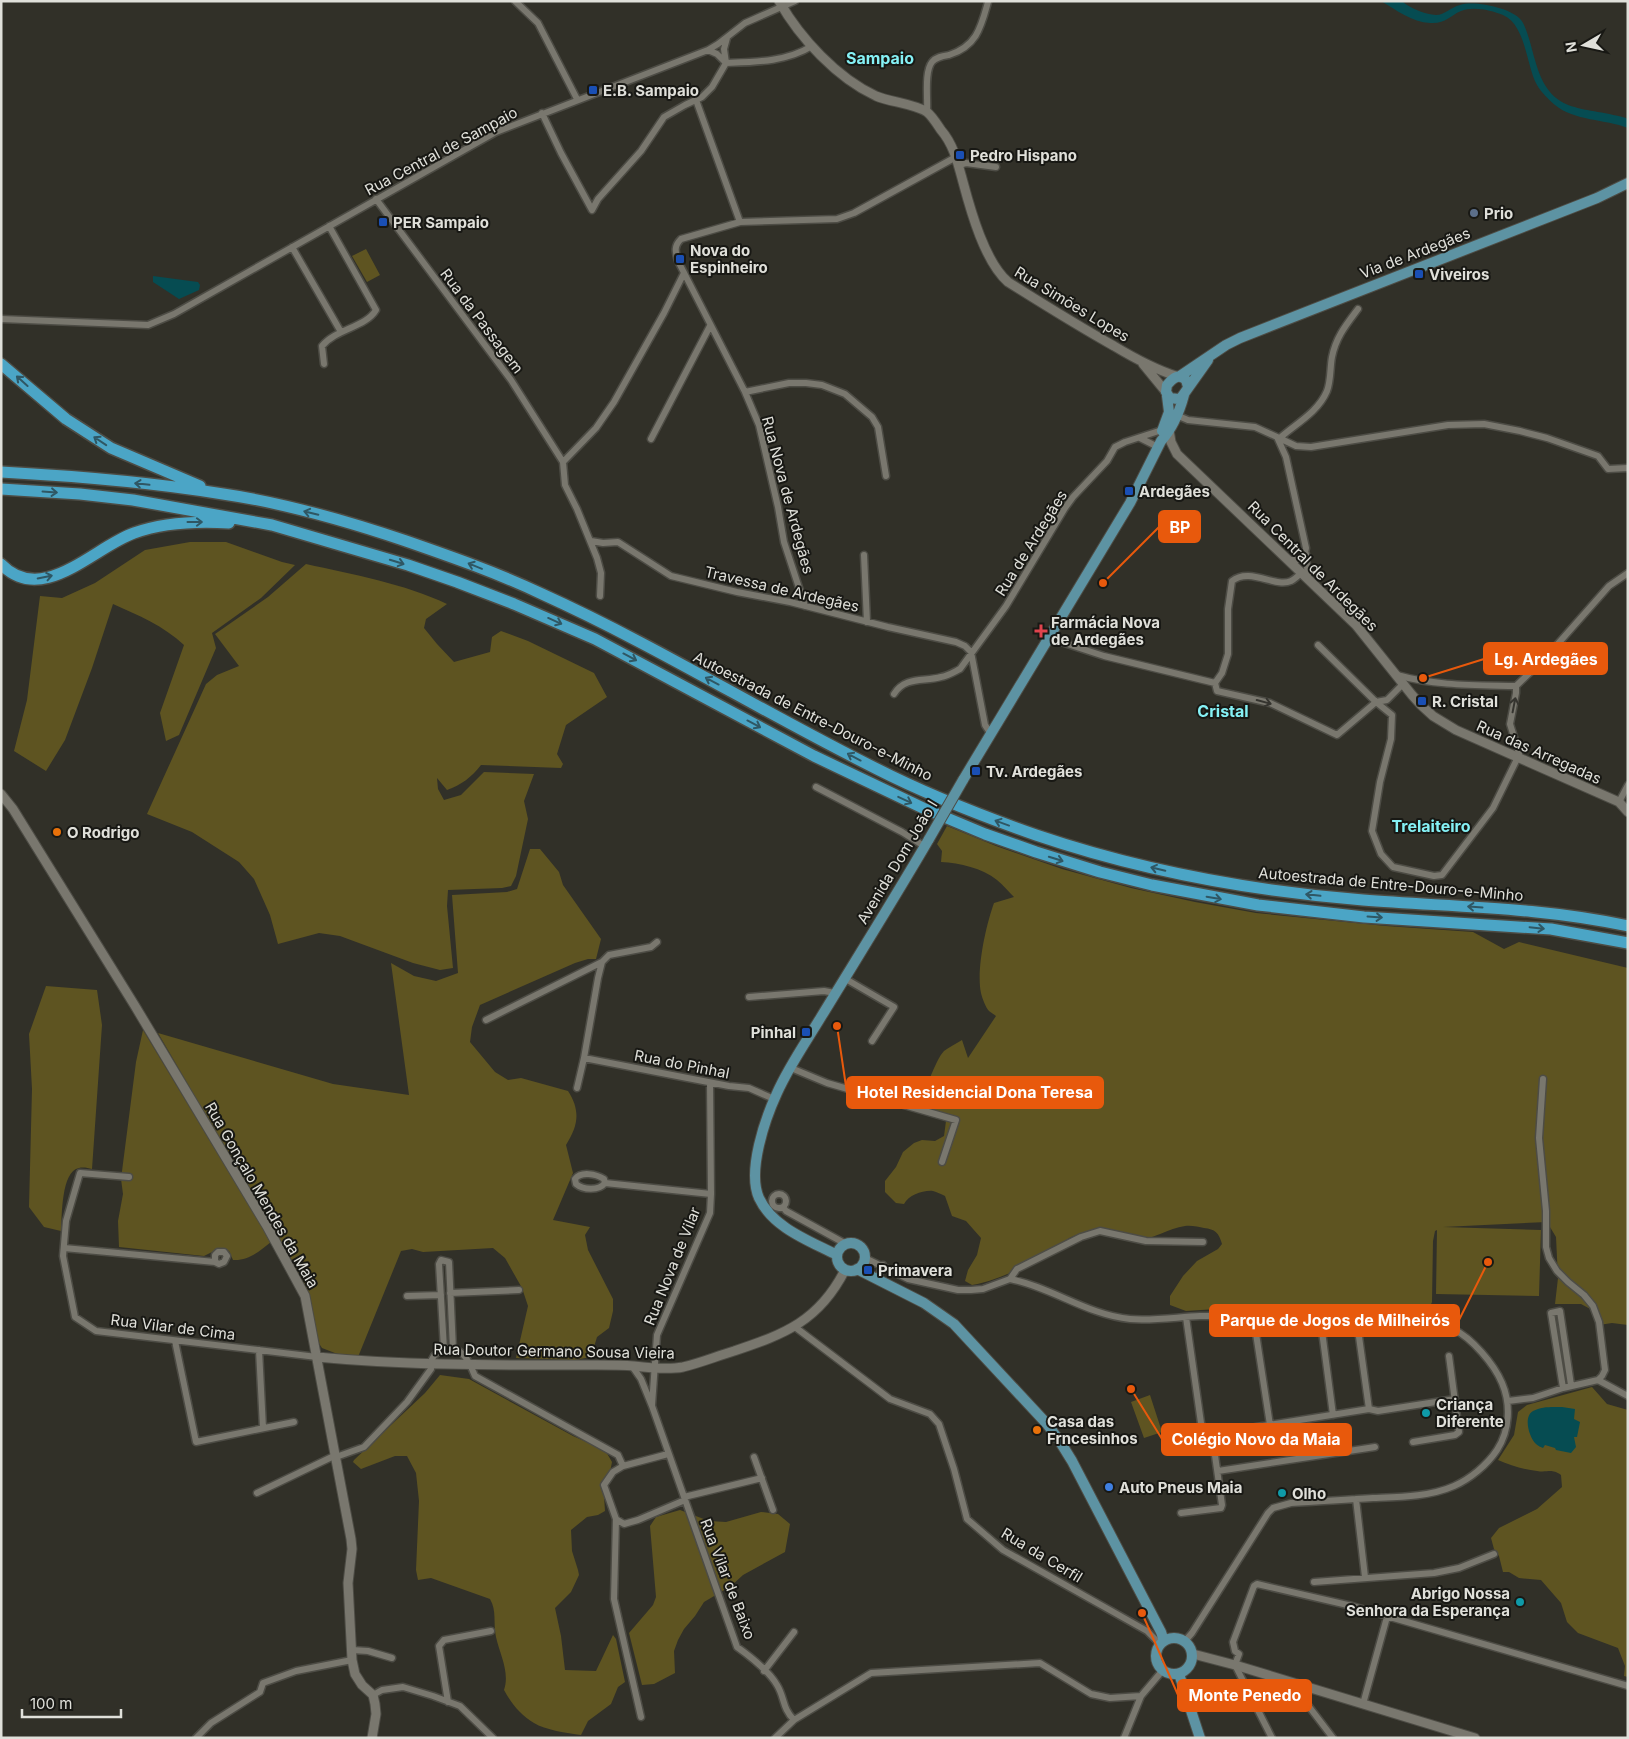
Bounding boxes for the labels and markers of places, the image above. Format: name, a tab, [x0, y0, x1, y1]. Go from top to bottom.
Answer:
place label: E.B. Sampaio	[603, 81, 699, 100]
marker: E.B. Sampaio	[587, 84, 599, 96]
place label: Pedro Hispano	[970, 146, 1077, 165]
marker: Pedro Hispano	[954, 149, 966, 161]
place label: Prio	[1484, 204, 1513, 223]
marker: Prio	[1468, 207, 1480, 219]
place label: PER Sampaio	[393, 213, 489, 232]
marker: PER Sampaio	[377, 216, 389, 228]
place label: Nova do Espinheiro	[690, 241, 768, 277]
marker: Nova do Espinheiro	[674, 253, 686, 265]
place label: Viveiros	[1429, 265, 1489, 284]
marker: Viveiros	[1413, 268, 1425, 280]
place label: Ardegães	[1139, 482, 1210, 501]
marker: Ardegães	[1123, 485, 1135, 497]
callout: BP	[1159, 511, 1200, 542]
place label: Farmácia Nova de Ardegães	[1051, 613, 1160, 649]
marker: Farmácia Nova de Ardegães	[1035, 625, 1047, 637]
callout: Lg. Ardegães	[1484, 643, 1607, 674]
place label: R. Cristal	[1432, 692, 1498, 711]
marker: R. Cristal	[1416, 695, 1428, 707]
place label: Tv. Ardegães	[986, 762, 1082, 781]
marker: Tv. Ardegães	[970, 765, 982, 777]
place label: O Rodrigo	[67, 823, 139, 842]
marker: O Rodrigo	[51, 826, 63, 838]
place label: Pinhal	[751, 1023, 796, 1042]
marker: Pinhal	[800, 1026, 812, 1038]
callout: Hotel Residencial Dona Teresa	[847, 1077, 1103, 1108]
place label: Primavera	[878, 1261, 952, 1280]
marker: Primavera	[862, 1264, 874, 1276]
callout: Parque de Jogos de Milheirós	[1210, 1305, 1459, 1336]
place label: Criança Diferente	[1436, 1395, 1504, 1431]
marker: Criança Diferente	[1420, 1407, 1432, 1419]
place label: Casa das Frncesinhos	[1047, 1412, 1138, 1448]
marker: Casa das Frncesinhos	[1031, 1424, 1043, 1436]
callout: Colégio Novo da Maia	[1162, 1424, 1351, 1455]
place label: Auto Pneus Maia	[1119, 1478, 1242, 1497]
marker: Auto Pneus Maia	[1103, 1481, 1115, 1493]
place label: Olho	[1292, 1484, 1326, 1503]
marker: Olho	[1276, 1487, 1288, 1499]
place label: Abrigo Nossa Senhora da Esperança	[1346, 1584, 1510, 1620]
marker: Abrigo Nossa Senhora da Esperança	[1514, 1596, 1526, 1608]
callout: Monte Penedo	[1178, 1680, 1311, 1711]

